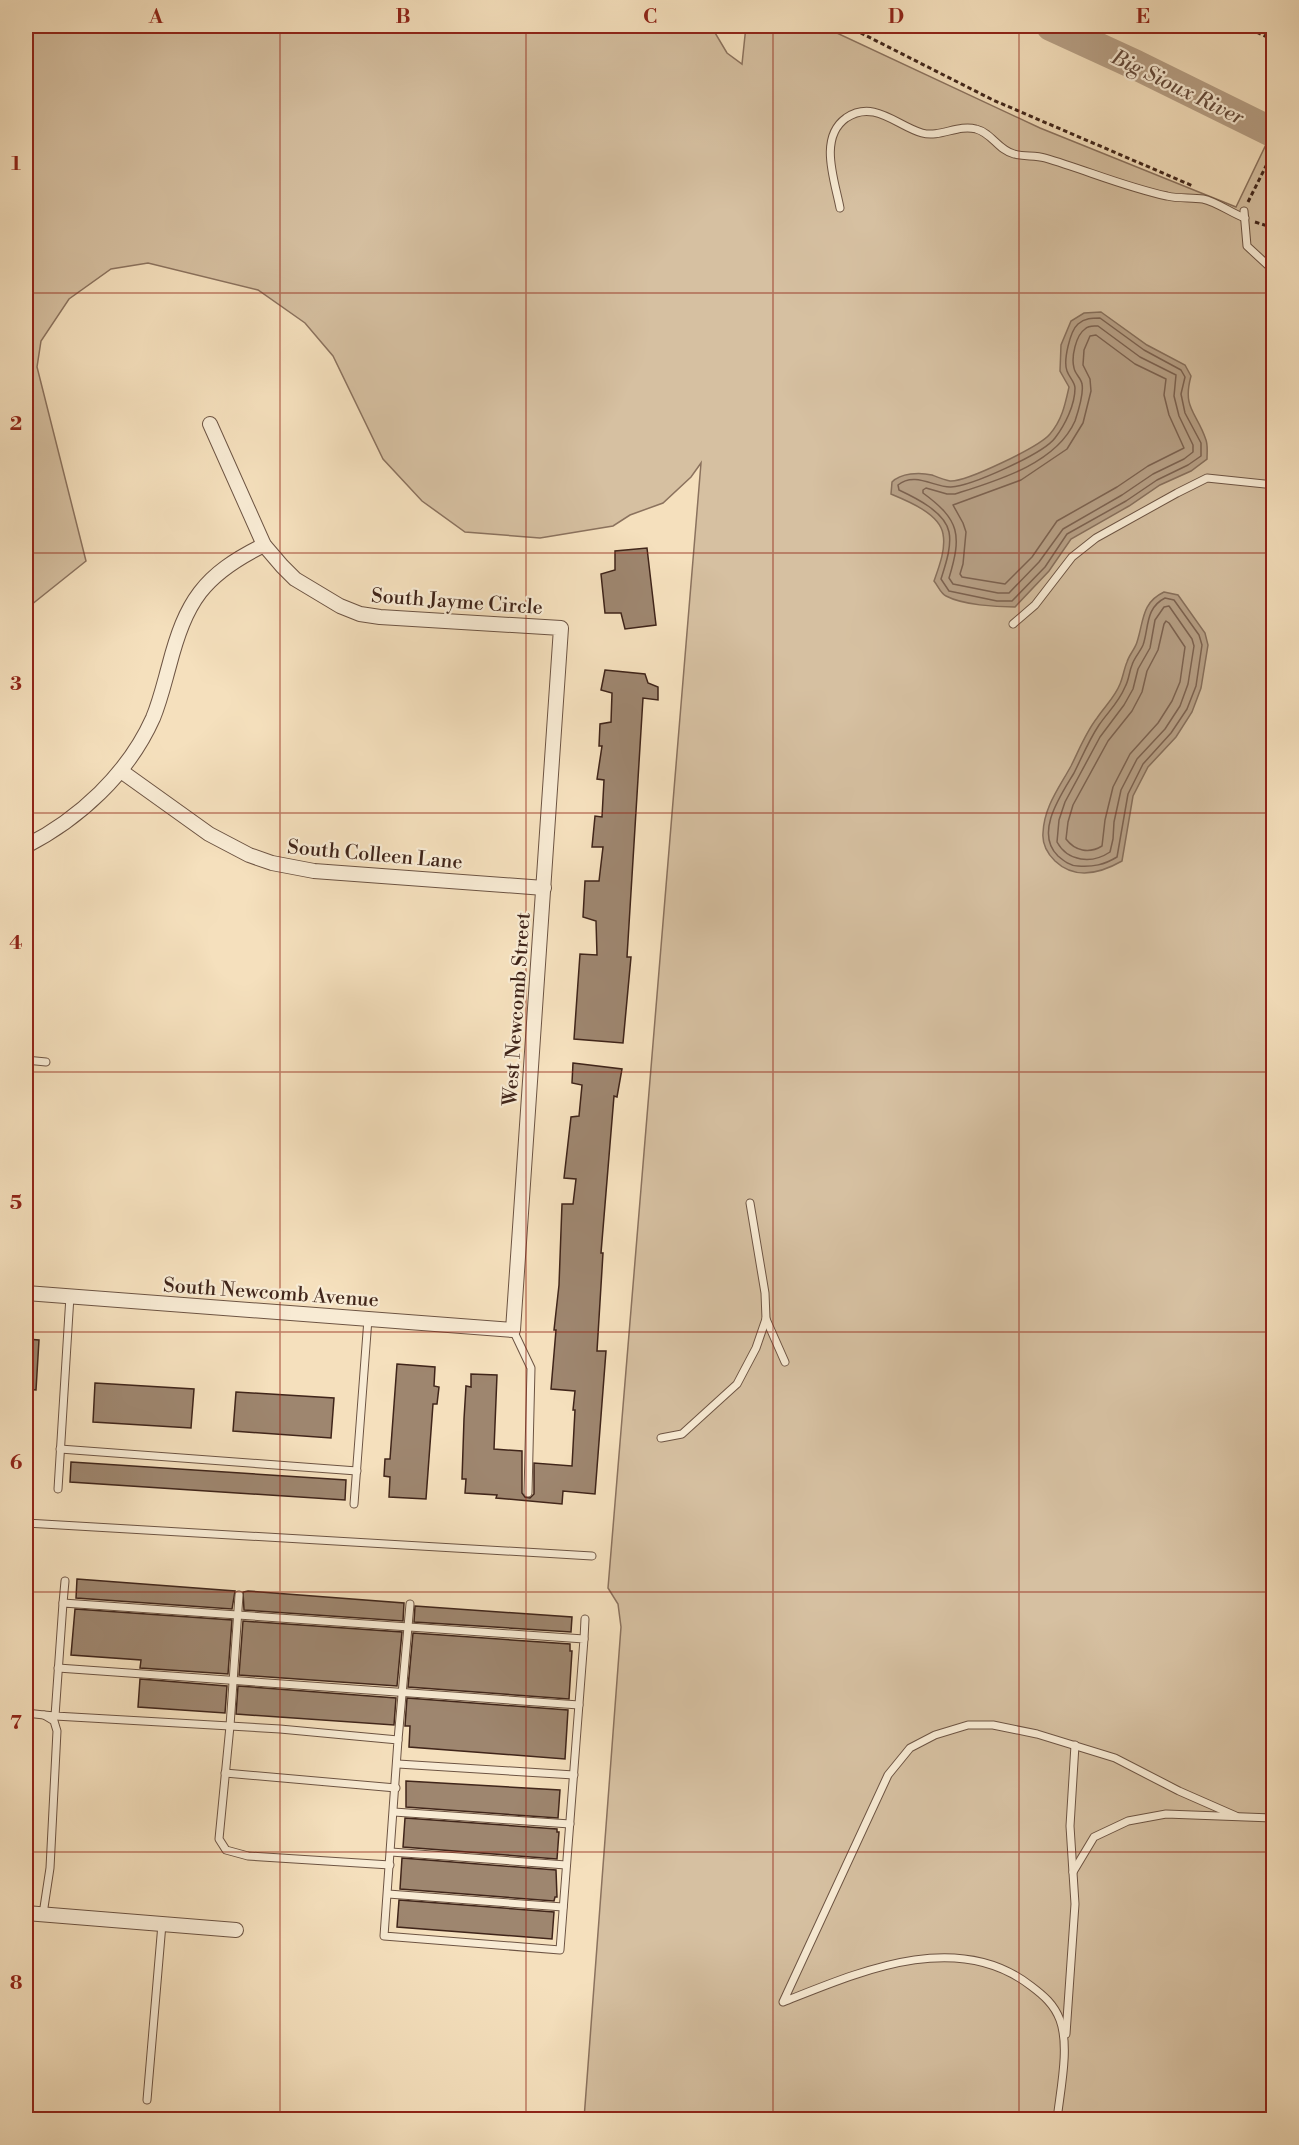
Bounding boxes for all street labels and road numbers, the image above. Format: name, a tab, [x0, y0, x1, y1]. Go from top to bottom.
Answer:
street label: South Jayme Circle	[370, 584, 544, 621]
street label: South Colleen Lane	[286, 835, 464, 876]
street label: West Newcomb Street	[498, 911, 537, 1108]
street label: South Newcomb Avenue	[162, 1273, 380, 1313]

